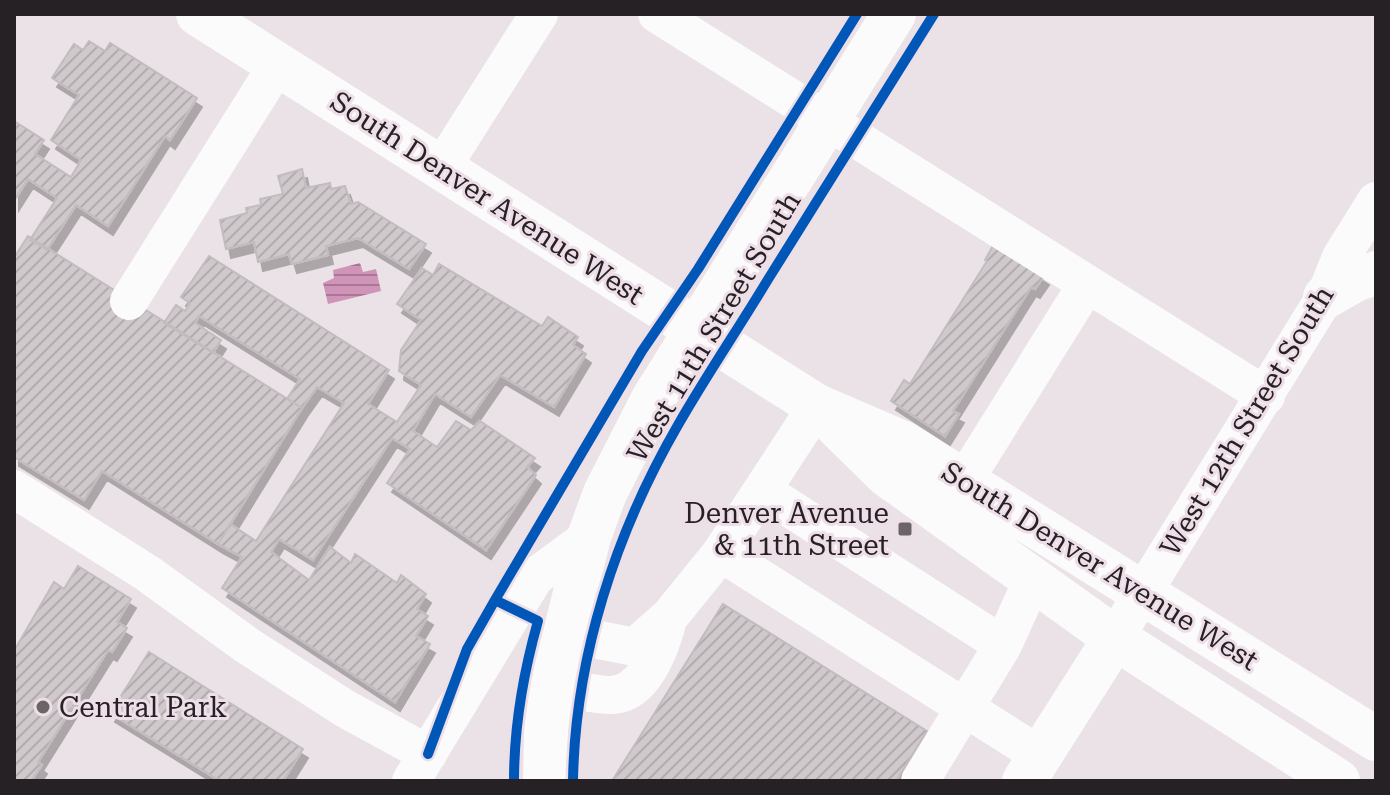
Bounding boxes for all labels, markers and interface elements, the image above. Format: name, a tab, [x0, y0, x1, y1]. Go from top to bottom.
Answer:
street label: South Denver Avenue West	[324, 84, 650, 312]
street label: West 11th Street South	[620, 186, 808, 468]
street label: West 12th Street South	[1153, 280, 1341, 562]
street label: South Denver Avenue West	[936, 455, 1264, 677]
place label: Denver Avenue & 11th Street	[684, 497, 889, 562]
marker: Denver Avenue & 11th Street	[896, 520, 914, 538]
place label: Central Park	[59, 691, 227, 724]
marker: Central Park	[34, 698, 52, 716]

